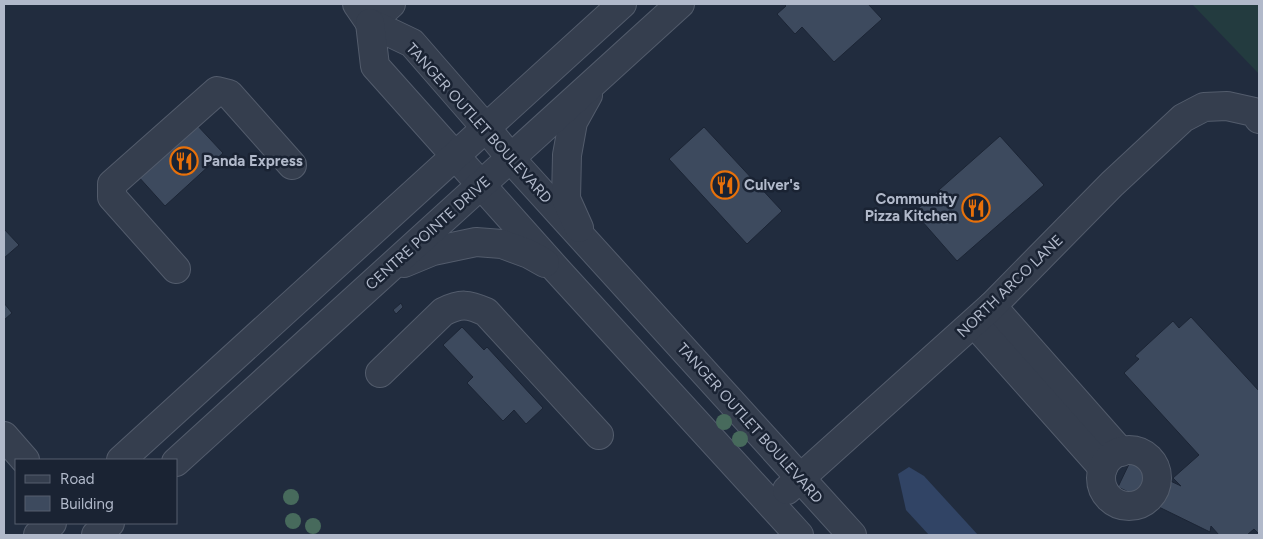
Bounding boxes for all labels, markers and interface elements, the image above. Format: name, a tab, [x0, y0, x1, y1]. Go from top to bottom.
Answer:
street label: TANGER OUTLET BOULEVARD	[402, 39, 556, 207]
restaurant icon: Panda Express	[169, 146, 199, 176]
place label: Panda Express	[203, 152, 303, 170]
restaurant icon: Culver's	[710, 170, 740, 200]
street label: CENTRE POINTE DRIVE	[362, 172, 494, 294]
place label: Culver's	[744, 176, 800, 194]
place label: Community Pizza Kitchen	[865, 190, 957, 225]
restaurant icon: Community Pizza Kitchen	[961, 193, 991, 223]
street label: NORTH ARCO LANE	[953, 231, 1067, 341]
street label: TANGER OUTLET BOULEVARD	[673, 339, 827, 507]
legend	[15, 459, 178, 524]
text: Road	[60, 470, 95, 488]
text: Building	[60, 495, 114, 513]

